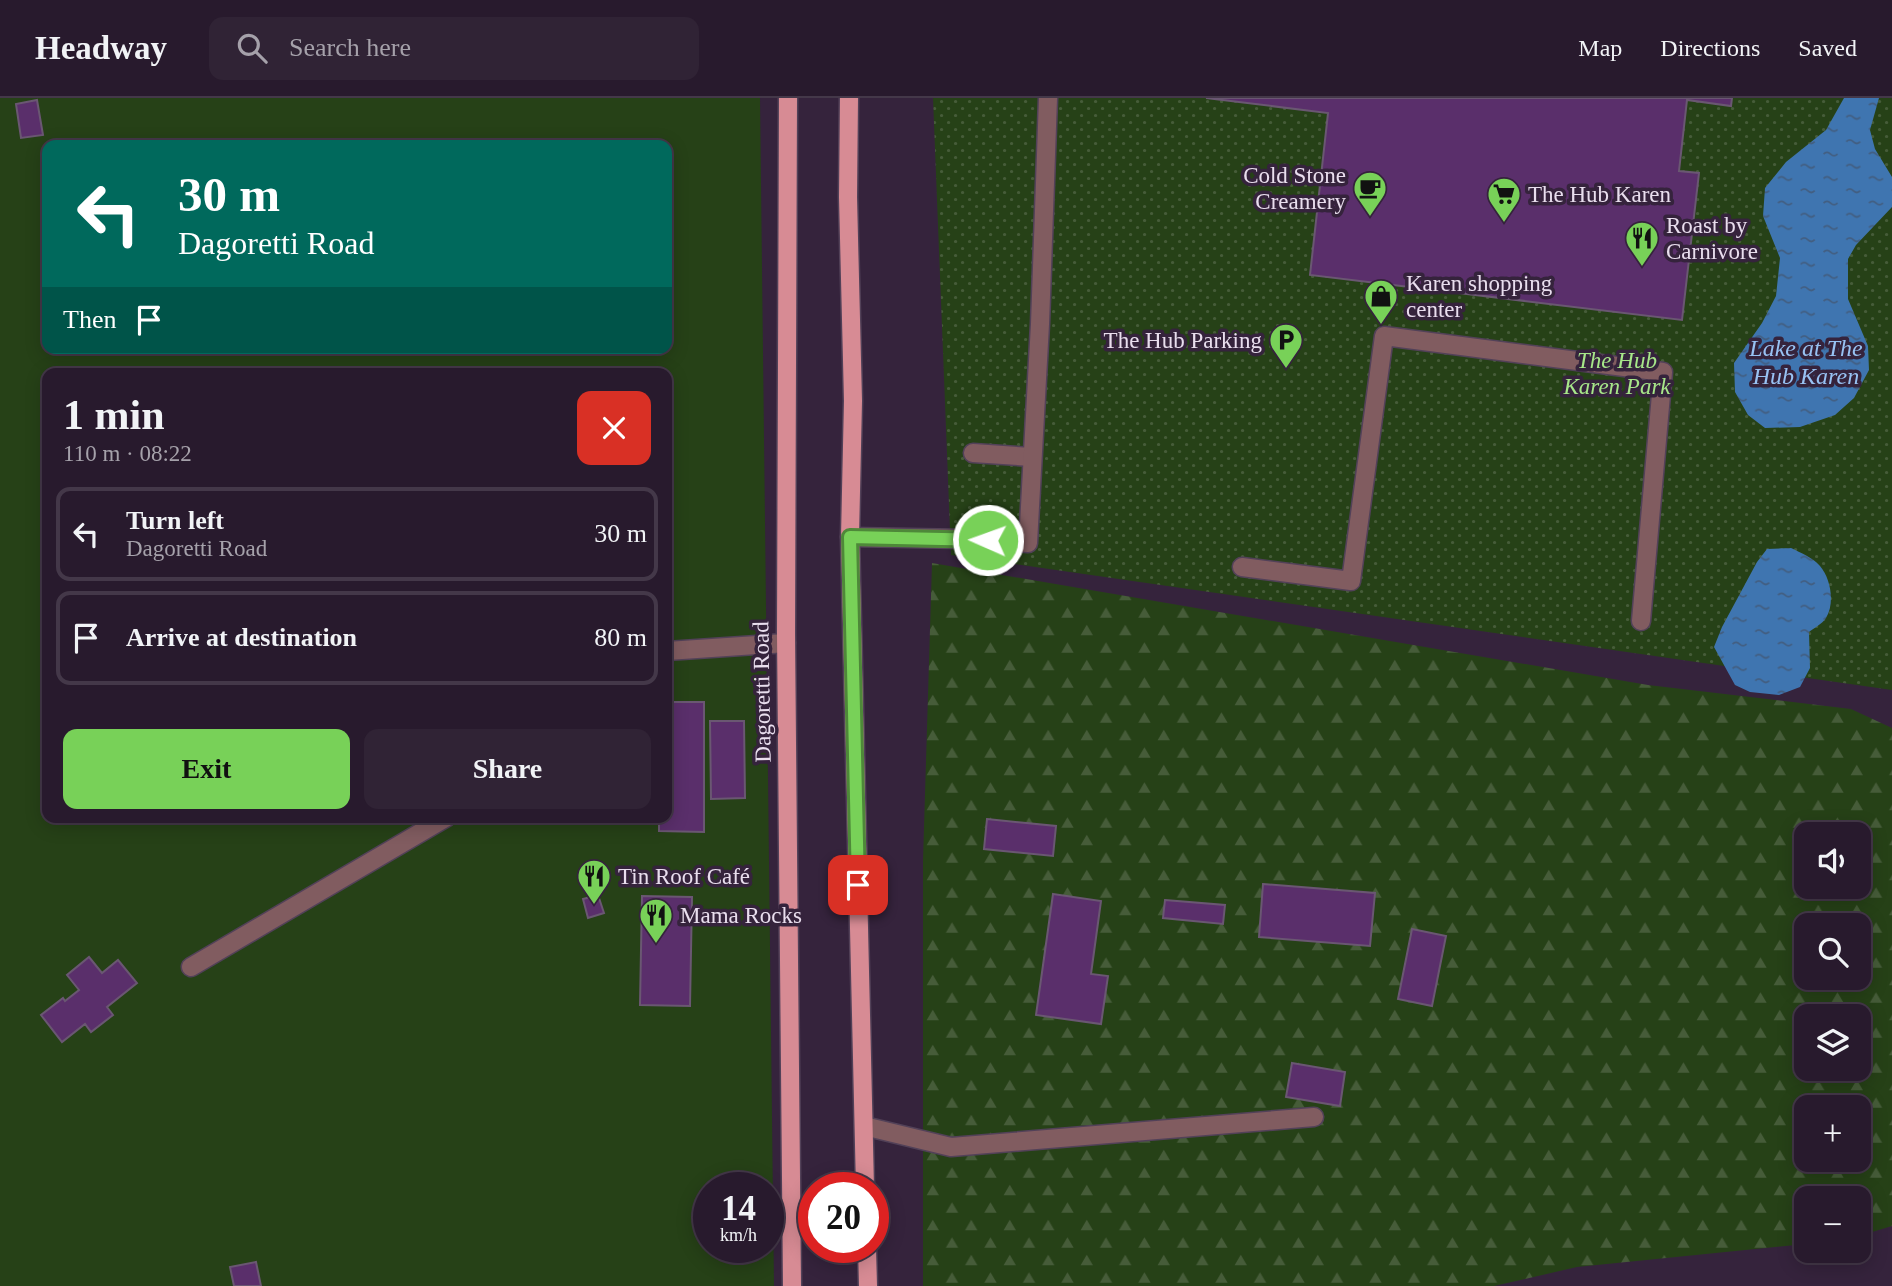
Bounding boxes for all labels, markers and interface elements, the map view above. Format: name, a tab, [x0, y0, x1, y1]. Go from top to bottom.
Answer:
search box	[209, 17, 699, 80]
icon: search	[233, 29, 271, 67]
text: Headway	[35, 30, 167, 66]
text: Search here	[289, 33, 411, 62]
text: Map	[1578, 35, 1622, 61]
text: Directions	[1660, 35, 1760, 61]
text: Saved	[1798, 35, 1857, 61]
place label: Cold Stone Creamery	[1243, 163, 1346, 214]
text: 30 m	[178, 167, 280, 222]
icon: left	[63, 168, 154, 259]
cafe icon: Cold Stone Creamery	[1351, 169, 1389, 218]
supermarket icon: The Hub Karen	[1485, 175, 1523, 224]
place label: The Hub Karen	[1528, 182, 1672, 207]
place label: Roast by Carnivore	[1666, 213, 1758, 264]
restaurant icon: Roast by Carnivore	[1623, 219, 1661, 268]
text: Dagoretti Road	[178, 225, 374, 261]
place label: Karen shopping center	[1406, 271, 1553, 322]
shop icon: Karen shopping center	[1362, 277, 1400, 326]
icon: arrive	[130, 301, 168, 339]
text: Then	[63, 305, 116, 334]
parking icon: The Hub Parking	[1267, 321, 1305, 370]
place label: The Hub Parking	[1104, 328, 1262, 353]
water label: Lake at The Hub Karen	[1748, 335, 1863, 389]
park label: The Hub Karen Park	[1562, 348, 1671, 399]
button: close	[577, 391, 651, 465]
text: 1 min	[63, 392, 165, 438]
text: 110 m · 08:22	[63, 441, 192, 466]
position arrow	[951, 503, 1025, 577]
text: Turn left	[126, 506, 224, 535]
icon: left	[67, 515, 105, 553]
text: 30 m	[594, 519, 647, 548]
text: Dagoretti Road	[126, 536, 267, 561]
icon: arrive	[67, 619, 105, 657]
street label: Dagoretti Road	[748, 621, 776, 763]
text: Arrive at destination	[126, 623, 357, 652]
text: 80 m	[594, 623, 647, 652]
button: Exit	[63, 729, 350, 809]
button: Share	[364, 729, 651, 809]
map controls	[1794, 822, 1871, 1263]
button: sound	[1794, 822, 1871, 899]
pin	[828, 855, 888, 915]
restaurant icon: Tin Roof Café	[575, 857, 613, 906]
place label: Tin Roof Café	[618, 864, 750, 889]
icon: arrive	[839, 866, 877, 904]
restaurant icon: Mama Rocks	[637, 896, 675, 945]
place label: Mama Rocks	[680, 903, 802, 928]
button: search	[1794, 913, 1871, 990]
button: layers	[1794, 1004, 1871, 1081]
button: +	[1794, 1095, 1871, 1172]
speed limit sign: 20	[798, 1172, 889, 1263]
button: −	[1794, 1186, 1871, 1263]
text: 14	[721, 1189, 756, 1228]
text: km/h	[720, 1225, 757, 1245]

